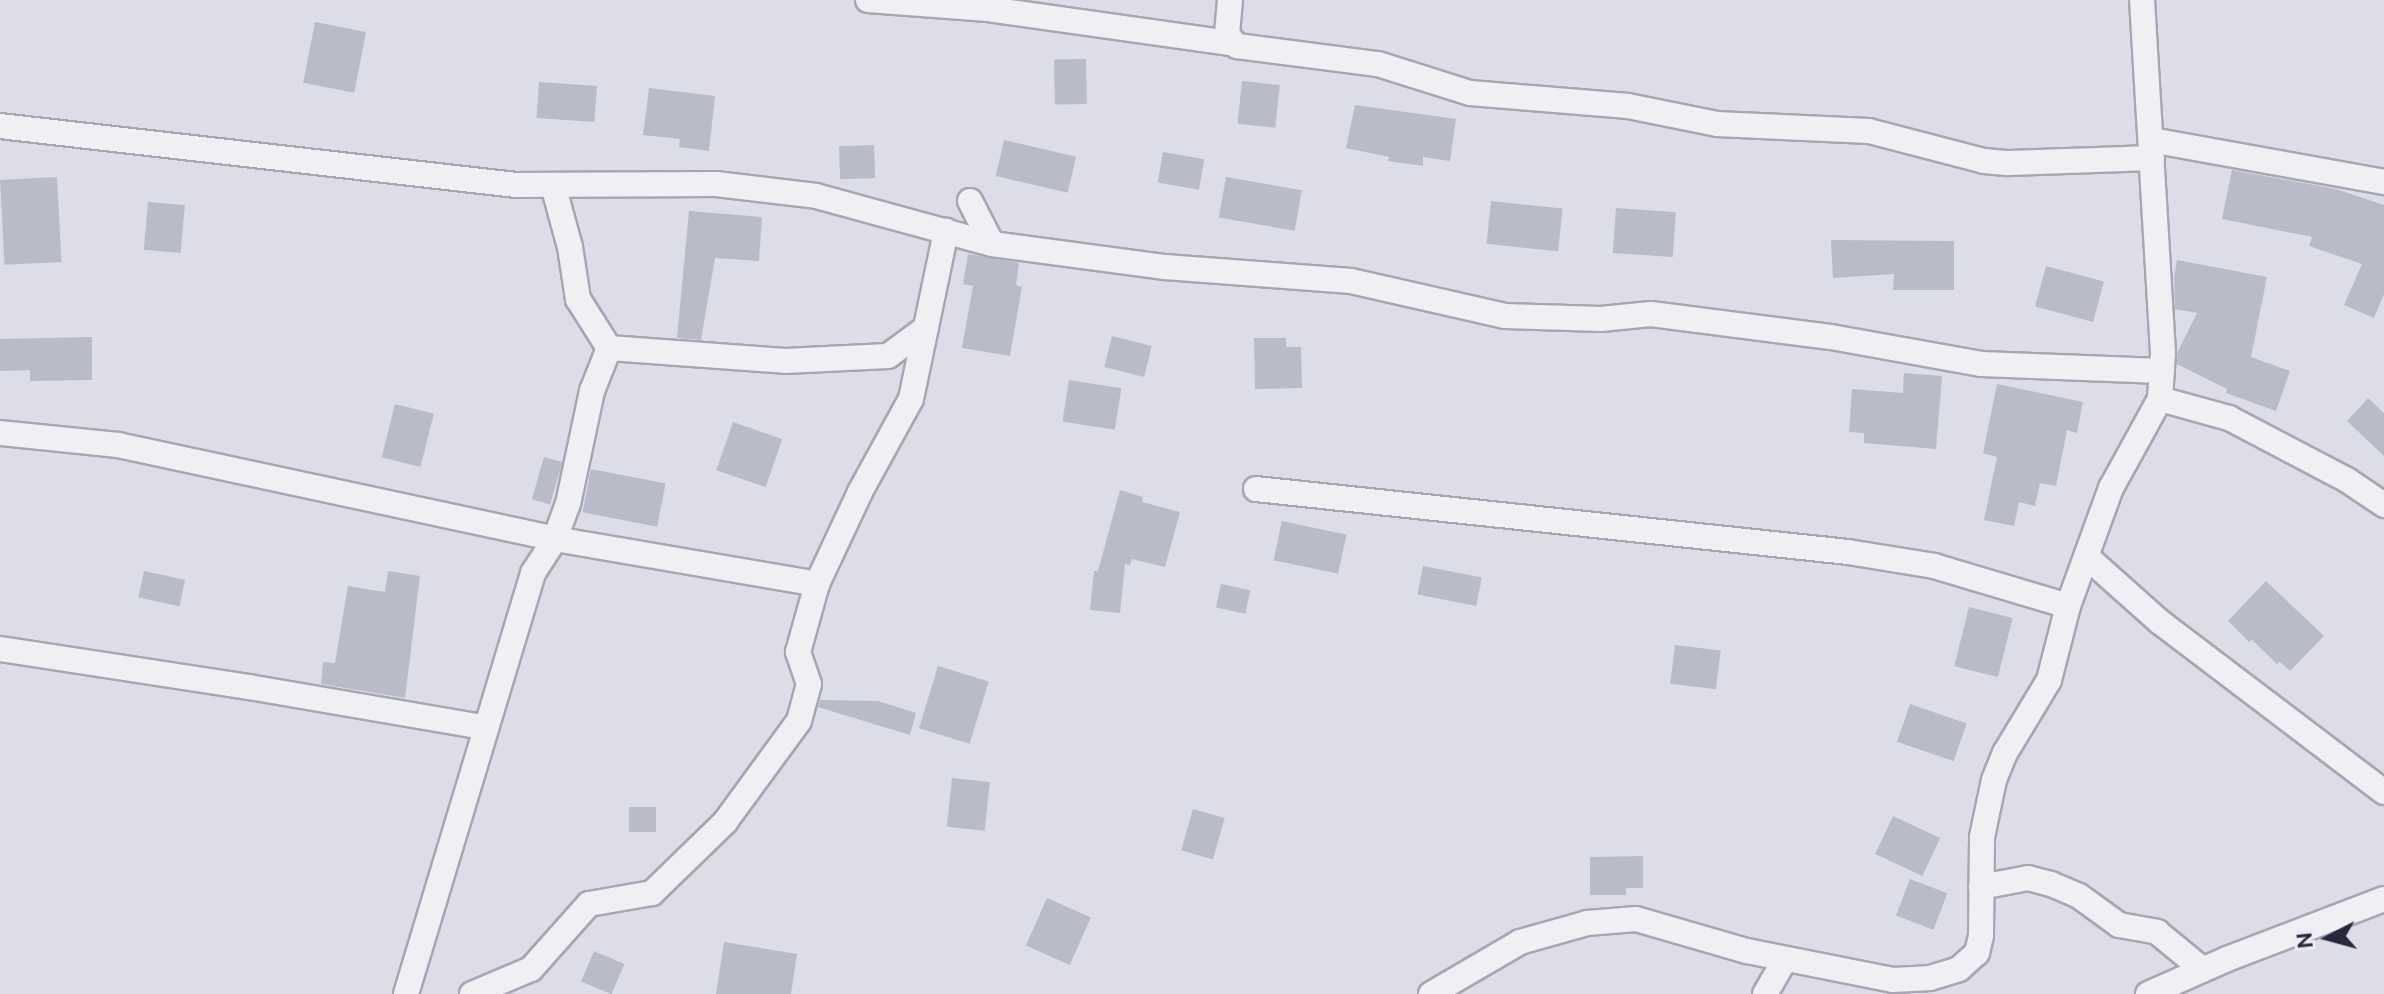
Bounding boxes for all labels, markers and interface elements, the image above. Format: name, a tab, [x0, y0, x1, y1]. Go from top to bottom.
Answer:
north arrow	[2288, 898, 2368, 978]
text: N	[2290, 931, 2317, 950]

